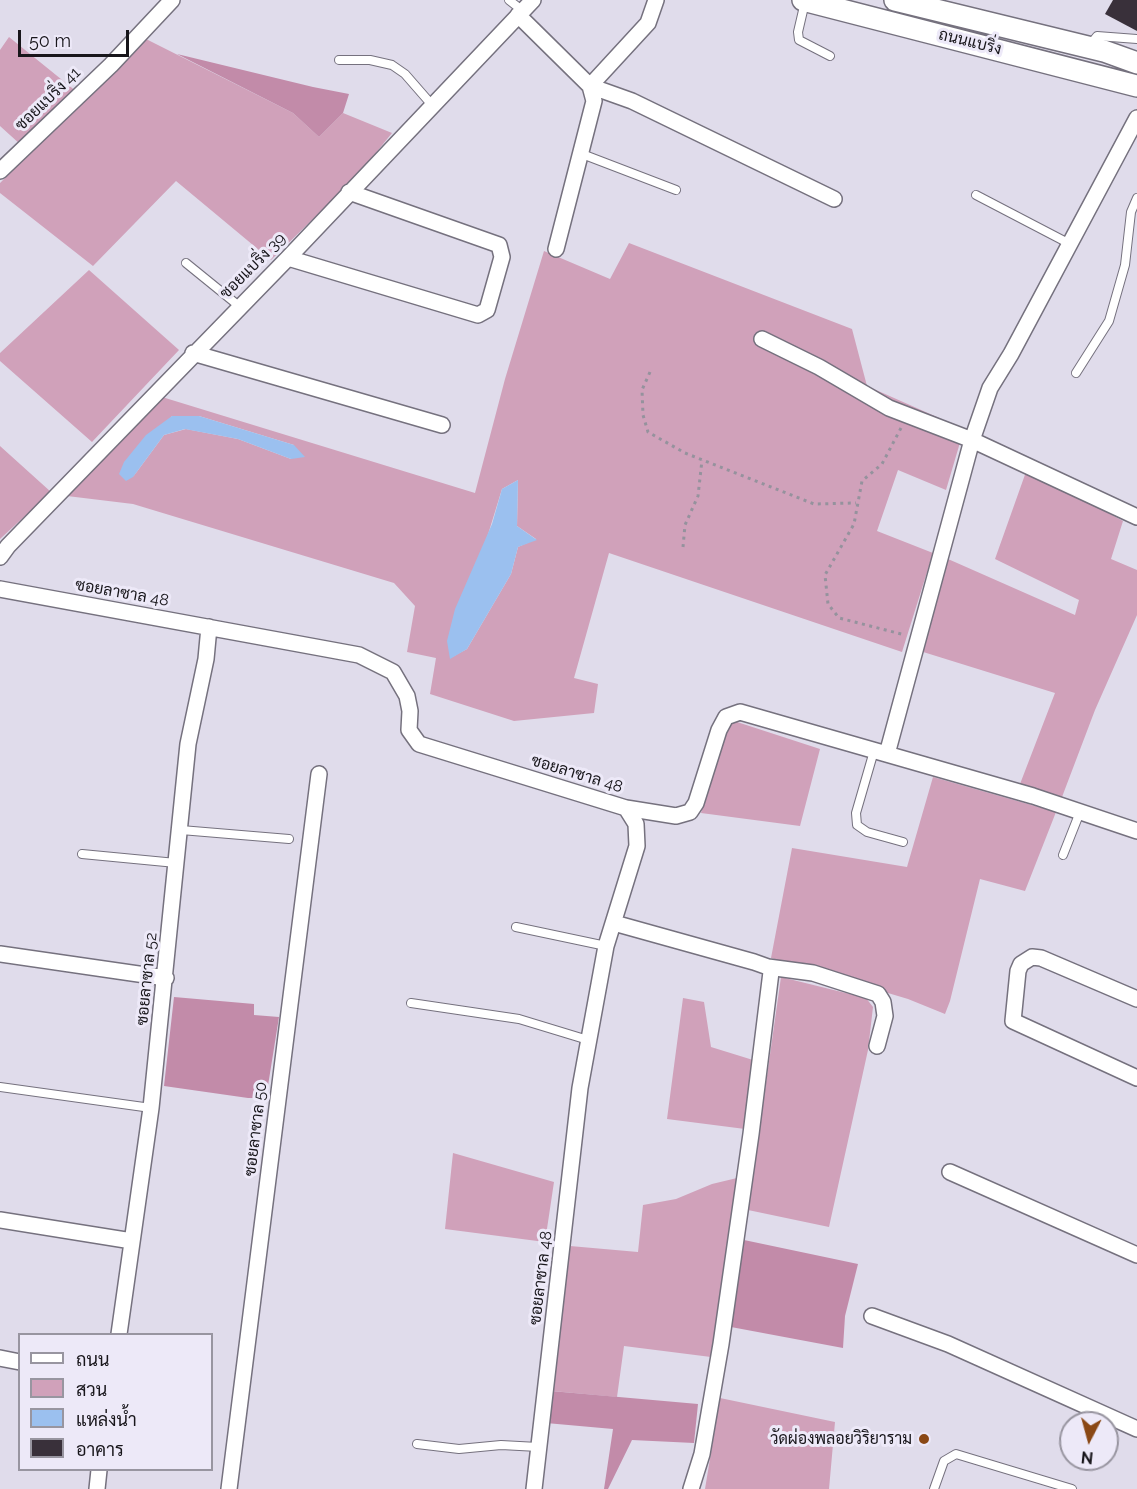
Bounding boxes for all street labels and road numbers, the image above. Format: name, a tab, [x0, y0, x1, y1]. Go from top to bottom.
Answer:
street label: ถนนแบริ่ง	[936, 25, 1004, 59]
street label: ซอยแบริ่ง 41	[12, 63, 84, 135]
street label: ซอยแบริ่ง 39	[216, 229, 290, 303]
street label: ซอยลาซาล 48	[74, 575, 170, 611]
street label: ซอยลาซาล 48	[529, 751, 625, 797]
street label: ซอยลาซาล 52	[133, 932, 161, 1026]
street label: ซอยลาซาล 50	[241, 1081, 271, 1177]
street label: ซอยลาซาล 48	[526, 1230, 556, 1326]

